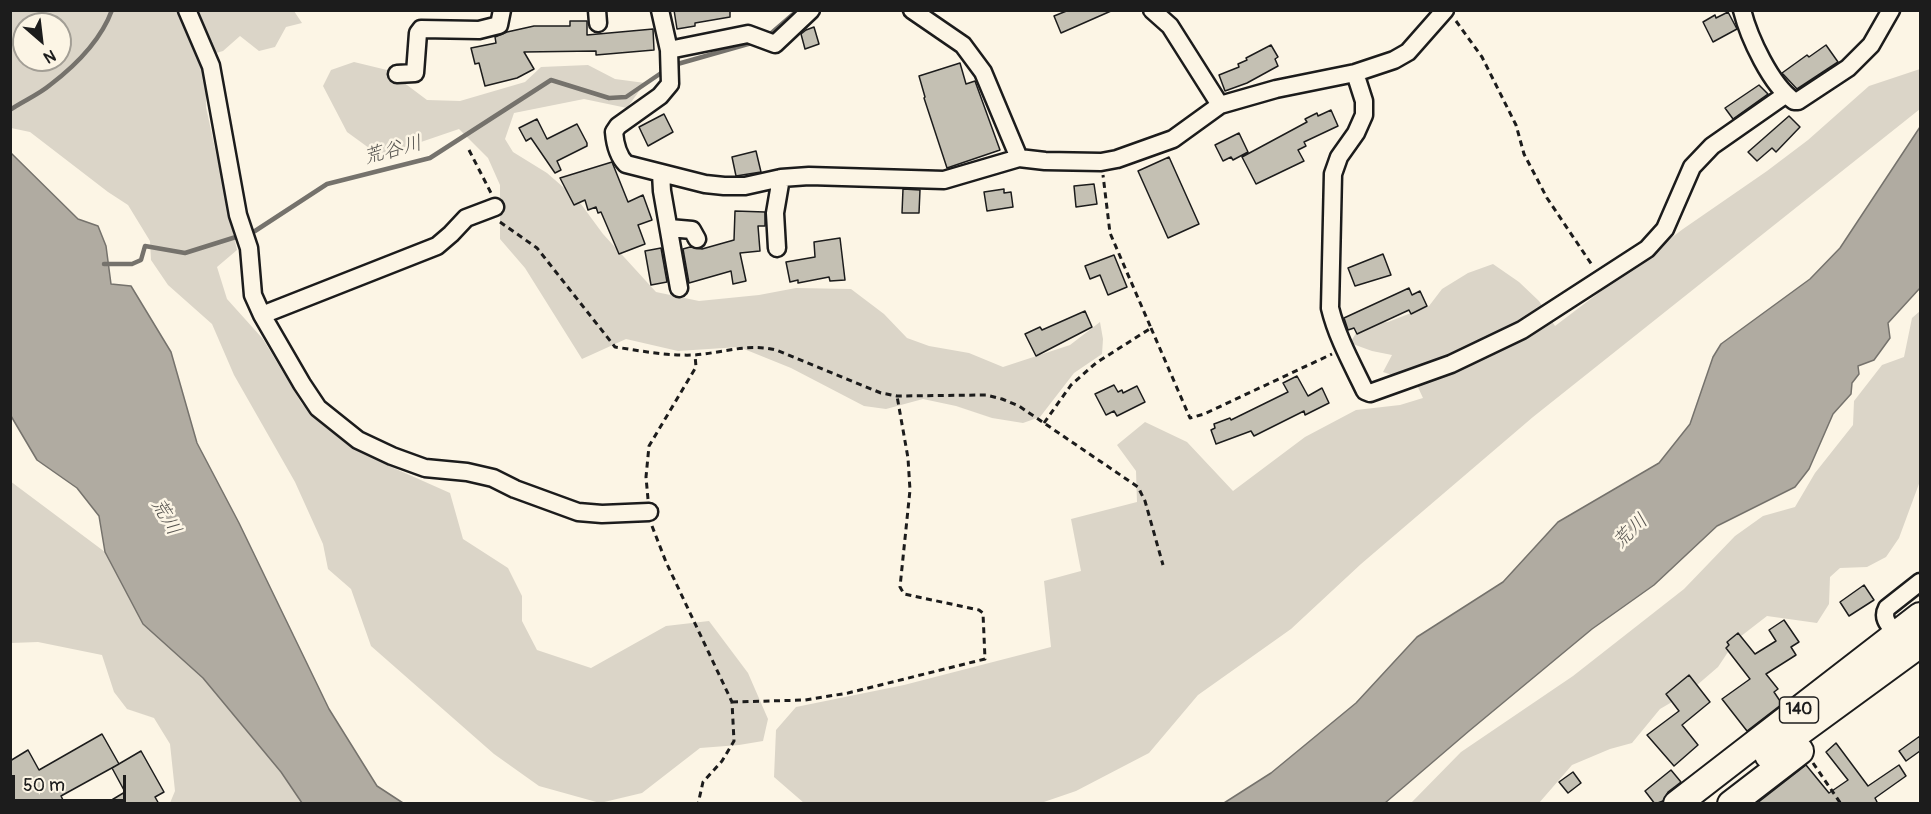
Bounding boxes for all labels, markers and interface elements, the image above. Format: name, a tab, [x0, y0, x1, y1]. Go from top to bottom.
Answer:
north arrow	[12, 12, 72, 72]
text: N	[40, 45, 59, 67]
water label: 荒谷川	[361, 132, 425, 170]
water label: 荒川	[145, 494, 185, 540]
water label: 荒川	[1608, 509, 1654, 555]
road number: 140	[1780, 697, 1818, 723]
scale bar	[15, 763, 129, 801]
text: 50 m	[23, 774, 65, 797]

